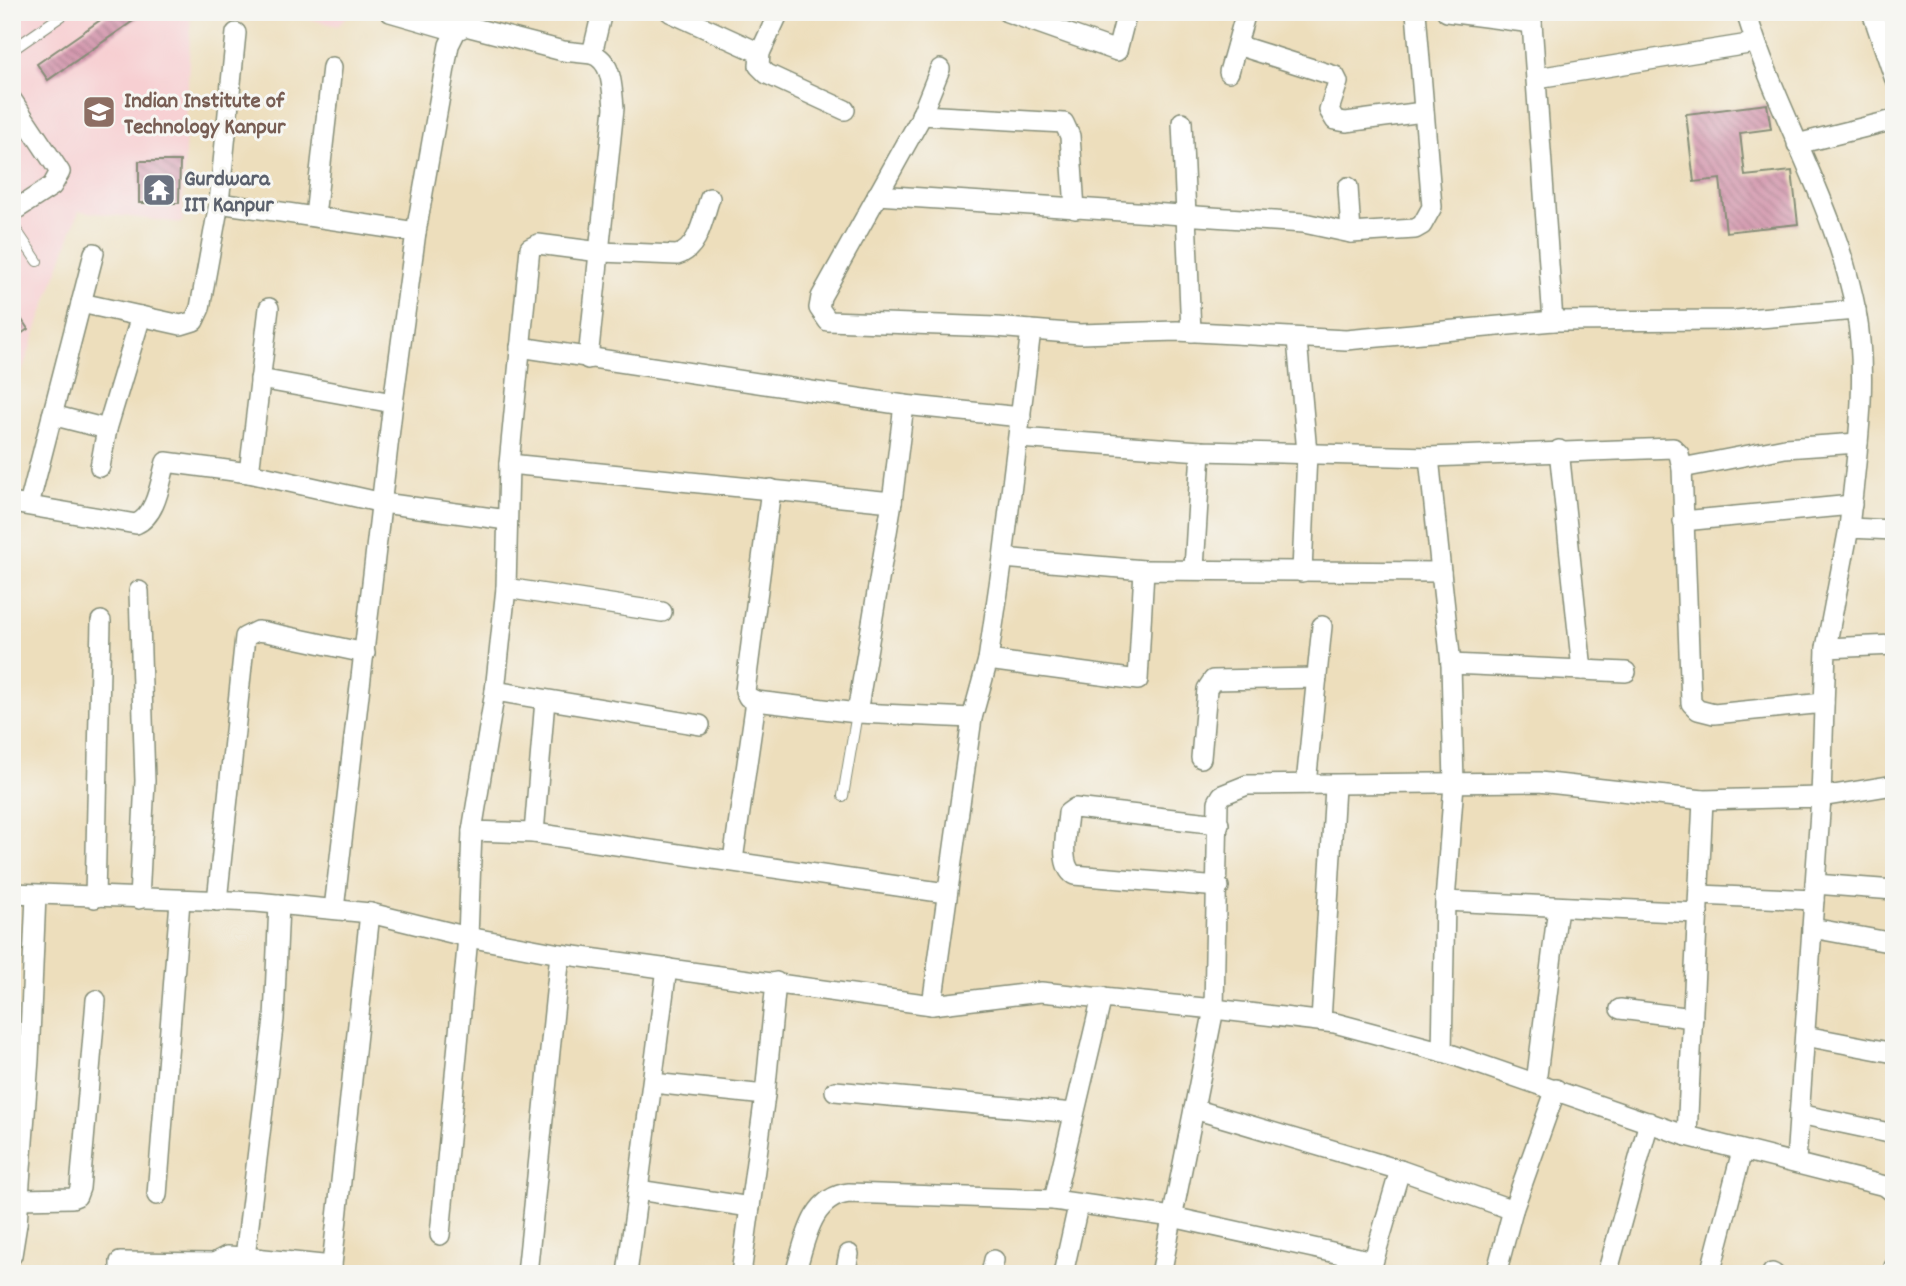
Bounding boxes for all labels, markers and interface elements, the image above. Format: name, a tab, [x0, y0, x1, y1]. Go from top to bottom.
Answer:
place label: Indian Institute of Technology Kanpur	[124, 86, 286, 145]
school or university icon: Indian Institute of Technology Kanpur	[80, 93, 118, 131]
place label: Gurdwara IIT Kanpur	[184, 164, 274, 223]
temple icon: Gurdwara IIT Kanpur	[140, 171, 178, 209]

